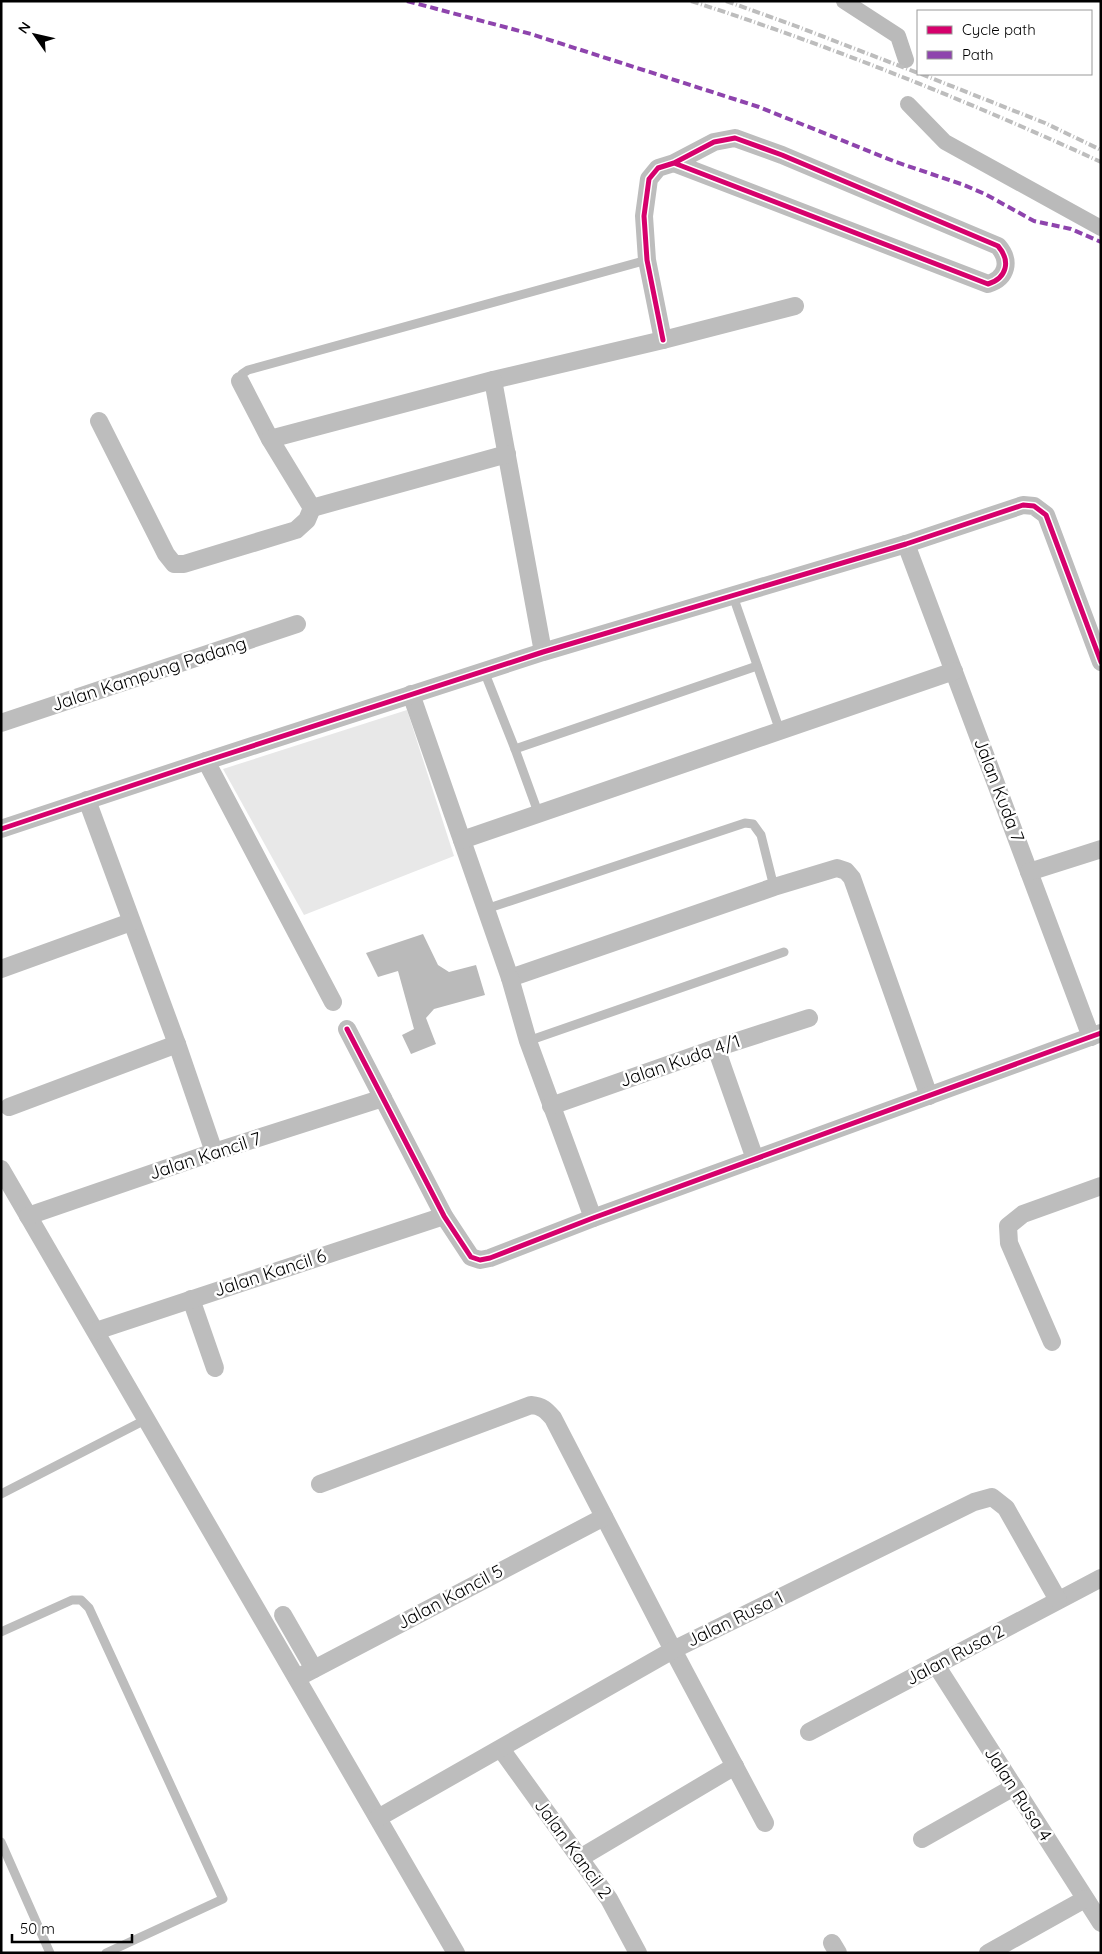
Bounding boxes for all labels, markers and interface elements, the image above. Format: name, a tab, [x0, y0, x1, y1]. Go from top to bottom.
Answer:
north arrow	[10, 10, 60, 60]
legend	[917, 10, 1092, 75]
text: N	[14, 18, 35, 37]
text: Cycle path	[962, 20, 1036, 39]
text: Path	[962, 45, 994, 64]
street label: Jalan Kampung Padang	[48, 631, 249, 716]
street label: Jalan Kuda 7	[969, 734, 1030, 845]
street label: Jalan Kuda 4/1	[617, 1029, 743, 1092]
street label: Jalan Kancil 7	[146, 1127, 264, 1184]
street label: Jalan Kancil 6	[211, 1243, 329, 1302]
street label: Jalan Kancil 5	[393, 1559, 507, 1634]
street label: Jalan Rusa 1	[683, 1585, 787, 1652]
street label: Jalan Rusa 2	[902, 1619, 1008, 1690]
street label: Jalan Rusa 4	[979, 1742, 1057, 1845]
street label: Jalan Kancil 2	[530, 1795, 617, 1903]
scale bar	[12, 1912, 132, 1944]
text: 50 m	[20, 1919, 55, 1938]

